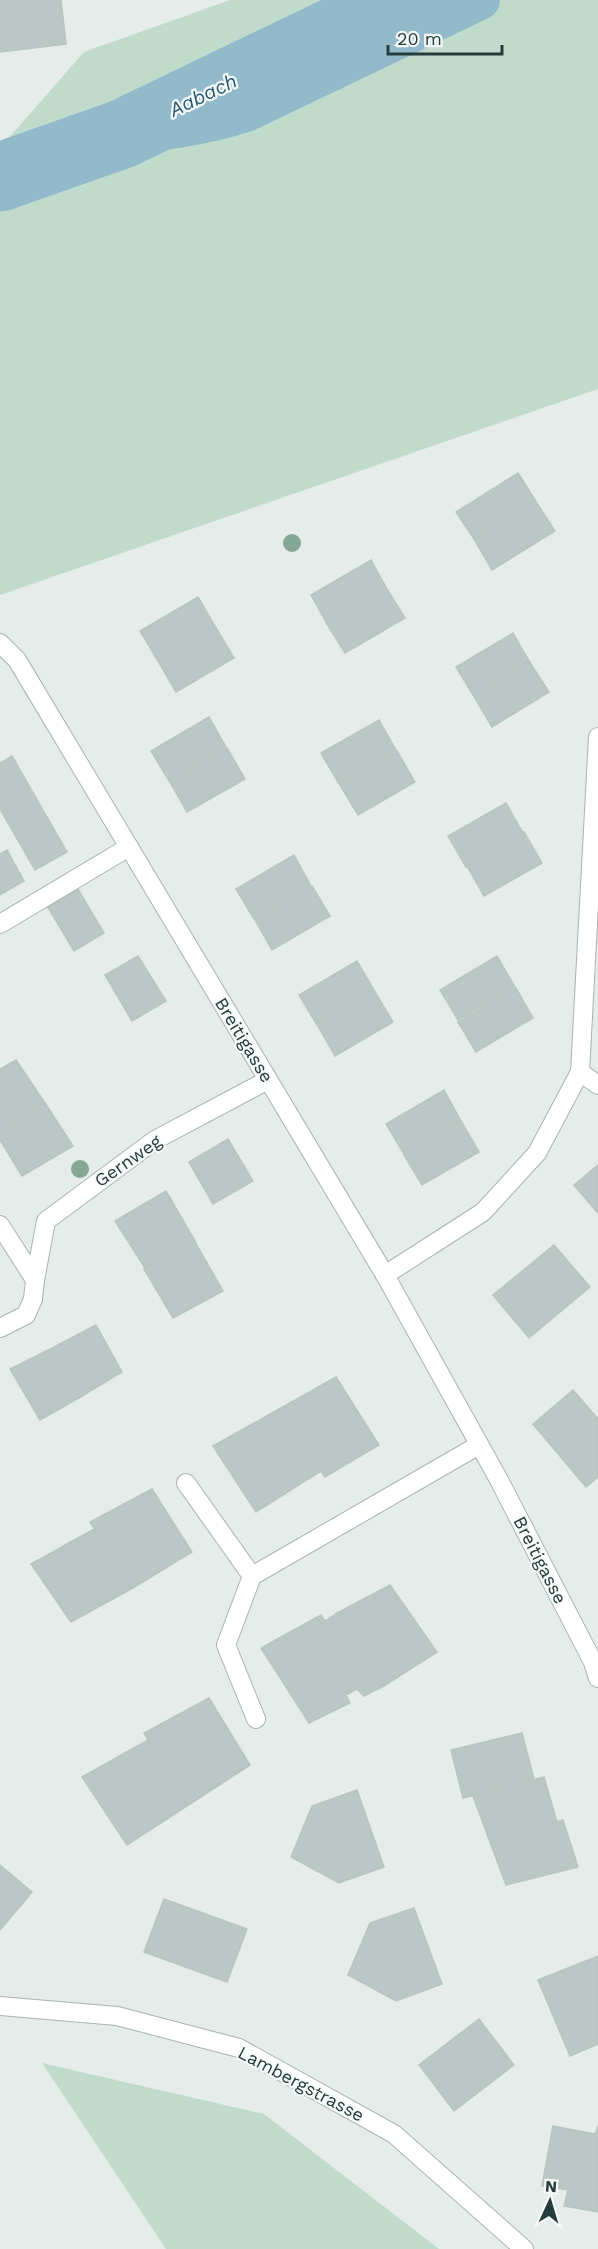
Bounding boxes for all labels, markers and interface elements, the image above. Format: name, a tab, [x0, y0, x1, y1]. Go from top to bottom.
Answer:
scale bar	[388, 18, 502, 56]
text: 20 m	[397, 28, 442, 49]
water label: Aabach	[164, 68, 241, 122]
street label: Breitigasse	[211, 993, 278, 1086]
street label: Gernweg	[90, 1130, 165, 1191]
street label: Breitigasse	[509, 1512, 571, 1607]
street label: Lambergstrasse	[235, 2041, 368, 2126]
north arrow	[520, 2171, 580, 2231]
text: N	[544, 2177, 558, 2196]

